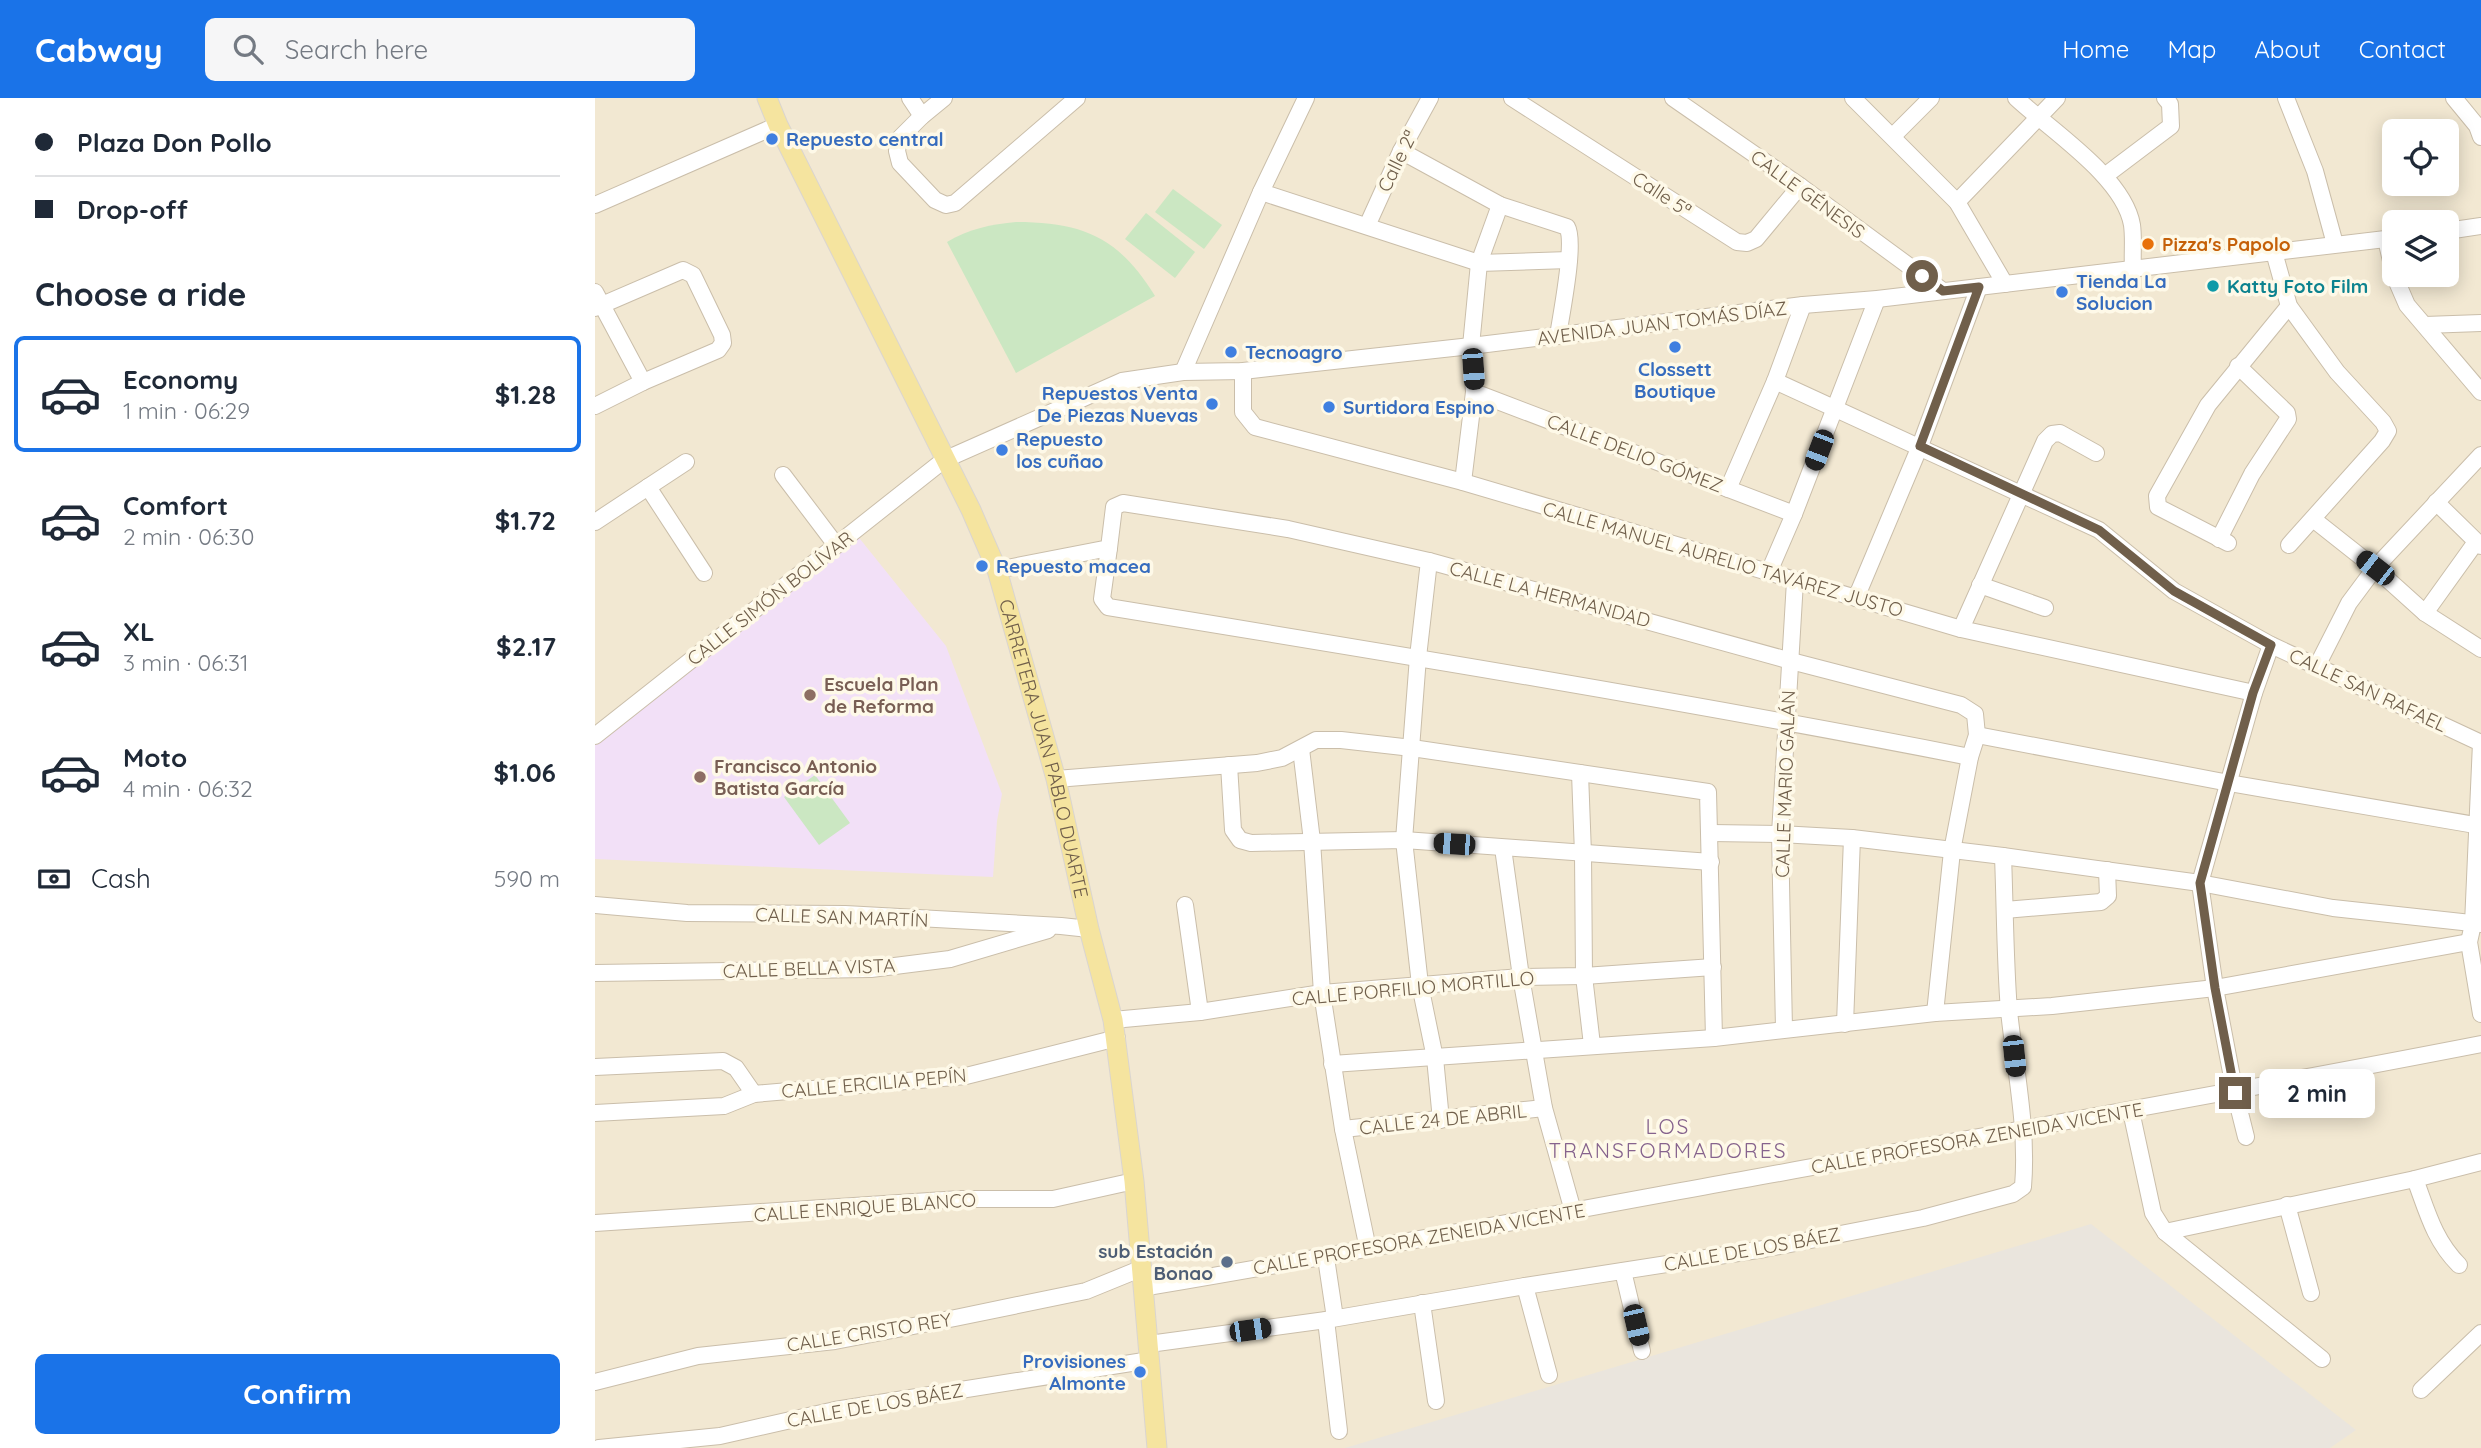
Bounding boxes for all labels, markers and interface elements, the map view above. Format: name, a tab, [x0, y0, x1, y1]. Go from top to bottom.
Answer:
search box	[205, 18, 695, 81]
text: Cabway	[35, 29, 163, 70]
icon: search	[229, 30, 267, 68]
text: Search here	[285, 33, 428, 66]
text: Home	[2062, 34, 2129, 64]
text: Map	[2167, 34, 2216, 64]
text: About	[2254, 34, 2321, 64]
text: Contact	[2359, 34, 2446, 64]
map controls	[2382, 119, 2459, 287]
button: locate	[2382, 119, 2459, 196]
text: Plaza Don Pollo	[77, 126, 272, 159]
street label: Calle 2ª	[1372, 126, 1422, 196]
place label: Repuesto central	[786, 127, 944, 151]
marker: Repuesto central	[764, 131, 780, 147]
street label: CALLE GÉNESIS	[1746, 144, 1870, 244]
street label: Calle 5ª	[1628, 166, 1696, 222]
text: Drop-off	[77, 193, 188, 226]
button: layers	[2382, 210, 2459, 287]
place label: Pizza's Papolo	[2162, 232, 2291, 256]
marker: Pizza's Papolo	[2140, 236, 2156, 252]
route start	[1906, 260, 1938, 292]
place label: Tienda La Solucion	[2076, 269, 2167, 315]
text: Choose a ride	[35, 274, 247, 314]
place label: Katty Foto Film	[2227, 274, 2368, 298]
marker: Katty Foto Film	[2205, 278, 2221, 294]
marker: Tienda La Solucion	[2054, 284, 2070, 300]
street label: AVENIDA JUAN TOMÁS DÍAZ	[1536, 296, 1788, 350]
marker: Clossett Boutique	[1667, 339, 1683, 355]
place label: Tecnoagro	[1245, 340, 1343, 364]
marker: Tecnoagro	[1223, 344, 1239, 360]
car	[1462, 347, 1485, 391]
place label: Clossett Boutique	[1634, 357, 1716, 403]
icon: car	[39, 363, 102, 426]
text: Economy	[123, 363, 238, 396]
text: $1.28	[495, 378, 556, 411]
place label: Repuestos Venta De Piezas Nuevas	[1037, 381, 1198, 427]
place label: Surtidora Espino	[1343, 395, 1495, 419]
text: 1 min · 06:29	[123, 396, 250, 425]
marker: Repuestos Venta De Piezas Nuevas	[1204, 396, 1220, 412]
marker: Surtidora Espino	[1321, 399, 1337, 415]
street label: CALLE DELIO GÓMEZ	[1544, 408, 1726, 498]
place label: Repuesto los cuñao	[1016, 427, 1104, 473]
car	[1802, 427, 1837, 473]
marker: Repuesto los cuñao	[994, 442, 1010, 458]
icon: car	[39, 489, 102, 552]
text: Comfort	[123, 489, 228, 522]
street label: CALLE MANUEL AURELIO TAVÁREZ JUSTO	[1540, 496, 1906, 622]
text: $1.72	[495, 504, 556, 537]
text: 2 min · 06:30	[123, 522, 254, 551]
street label: CALLE SIMÓN BOLÍVAR	[682, 526, 858, 670]
car	[2352, 547, 2399, 589]
place label: Repuesto macea	[996, 554, 1151, 578]
street label: CALLE LA HERMANDAD	[1447, 556, 1653, 632]
marker: Repuesto macea	[974, 558, 990, 574]
street label: CARRETERA JUAN PABLO DUARTE	[994, 596, 1094, 900]
icon: car	[39, 615, 102, 678]
text: XL	[123, 615, 155, 648]
text: $2.17	[496, 630, 556, 663]
street label: CALLE SAN RAFAEL	[2285, 643, 2451, 737]
text: 3 min · 06:31	[123, 648, 249, 677]
place label: Escuela Plan de Reforma	[824, 672, 939, 718]
marker: Escuela Plan de Reforma	[802, 687, 818, 703]
street label: CALLE MARIO GALÁN	[1770, 690, 1800, 878]
icon: car	[39, 741, 102, 804]
text: Moto	[123, 741, 187, 774]
place label: Francisco Antonio Batista García	[714, 754, 877, 800]
text: $1.06	[494, 756, 556, 789]
marker: Francisco Antonio Batista García	[692, 769, 708, 785]
text: 4 min · 06:32	[123, 774, 253, 803]
car	[1433, 832, 1476, 856]
icon: cash	[35, 860, 73, 898]
text: Cash	[91, 862, 151, 895]
text: 590 m	[494, 864, 560, 893]
street label: CALLE SAN MARTÍN	[755, 902, 929, 932]
street label: CALLE BELLA VISTA	[722, 953, 896, 983]
street label: CALLE PORFILIO MORTILLO	[1291, 965, 1535, 1011]
car	[2002, 1034, 2027, 1078]
street label: CALLE ERCILIA PEPÍN	[780, 1063, 968, 1103]
callout: 2 min	[2259, 1068, 2375, 1118]
route end	[2219, 1077, 2251, 1109]
text: 2 min	[2287, 1079, 2347, 1108]
street label: CALLE PROFESORA ZENEIDA VICENTE	[1809, 1097, 2145, 1179]
street label: CALLE 24 DE ABRIL	[1358, 1098, 1528, 1140]
district label: LOS TRANSFORMADORES	[1548, 1113, 1788, 1163]
street label: CALLE ENRIQUE BLANCO	[753, 1187, 977, 1227]
street label: CALLE PROFESORA ZENEIDA VICENTE	[1251, 1198, 1587, 1280]
street label: CALLE DE LOS BÁEZ	[1662, 1222, 1842, 1276]
place label: sub Estación Bonao	[1098, 1239, 1213, 1285]
marker: sub Estación Bonao	[1219, 1254, 1235, 1270]
car	[1622, 1302, 1651, 1348]
street label: CALLE CRISTO REY	[785, 1307, 953, 1357]
car	[1228, 1317, 1273, 1343]
place label: Provisiones Almonte	[1023, 1349, 1126, 1395]
button: Confirm	[35, 1354, 560, 1434]
marker: Provisiones Almonte	[1132, 1364, 1148, 1380]
street label: CALLE DE LOS BÁEZ	[785, 1378, 965, 1432]

